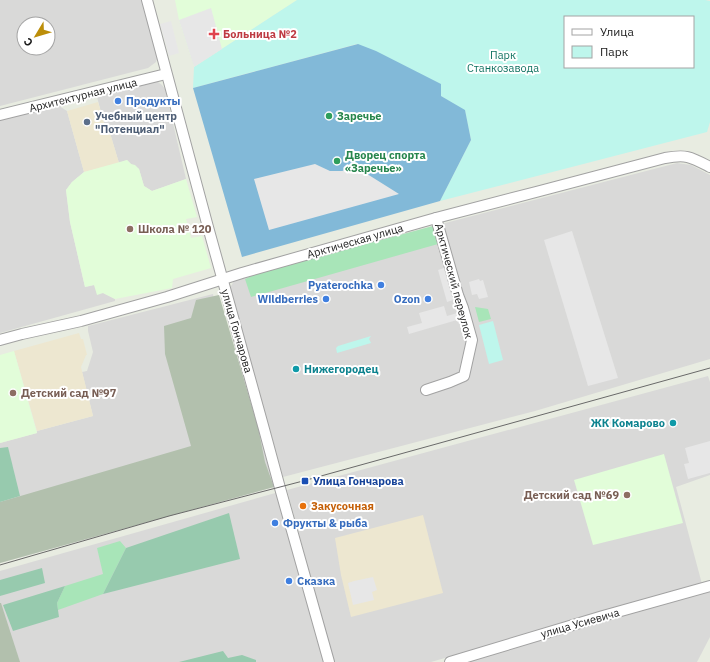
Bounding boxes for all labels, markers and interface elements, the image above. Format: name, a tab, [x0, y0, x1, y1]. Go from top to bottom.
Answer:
north arrow	[16, 16, 56, 56]
legend	[564, 16, 694, 68]
text: Улица	[600, 24, 634, 39]
place label: Больница №2	[223, 27, 297, 41]
marker: Больница №2	[208, 28, 220, 40]
text: С	[20, 35, 36, 49]
text: Парк	[600, 44, 629, 59]
park label: Парк Станкозавода	[467, 48, 539, 75]
street label: Архитектурная улица	[27, 75, 139, 115]
place label: Продукты	[126, 94, 181, 108]
marker: Продукты	[113, 96, 123, 106]
place label: Учебный центр "Потенциал"	[95, 109, 177, 136]
place label: Заречье	[337, 109, 382, 123]
marker: Заречье	[324, 111, 334, 121]
marker: Учебный центр "Потенциал"	[82, 117, 92, 127]
place label: Дворец спорта «Заречье»	[345, 148, 426, 175]
marker: Дворец спорта «Заречье»	[332, 156, 342, 166]
street label: Арктическая улица	[305, 221, 405, 261]
place label: Школа № 120	[138, 222, 212, 236]
street label: Арктический переулок	[432, 222, 476, 340]
marker: Школа № 120	[125, 224, 135, 234]
place label: Pyaterochka	[308, 278, 373, 292]
marker: Pyaterochka	[376, 280, 386, 290]
street label: улица Гончарова	[218, 288, 256, 375]
place label: Wildberries	[258, 292, 318, 306]
place label: Ozon	[394, 292, 420, 306]
marker: Wildberries	[321, 294, 331, 304]
marker: Ozon	[423, 294, 433, 304]
place label: Нижегородец	[304, 362, 378, 376]
marker: Нижегородец	[291, 364, 301, 374]
place label: Детский сад №97	[21, 386, 117, 400]
marker: Детский сад №97	[8, 388, 18, 398]
place label: ЖК Комарово	[591, 416, 665, 430]
marker: ЖК Комарово	[668, 418, 678, 428]
place label: Улица Гончарова	[313, 474, 404, 488]
marker: Улица Гончарова	[300, 476, 310, 486]
place label: Детский сад №69	[524, 488, 619, 502]
marker: Детский сад №69	[622, 490, 632, 500]
place label: Закусочная	[311, 499, 374, 513]
marker: Закусочная	[298, 501, 308, 511]
place label: Фрукты & рыба	[283, 516, 367, 530]
marker: Фрукты & рыба	[270, 518, 280, 528]
place label: Сказка	[297, 574, 335, 588]
marker: Сказка	[284, 576, 294, 586]
street label: улица Усиевича	[539, 605, 621, 641]

